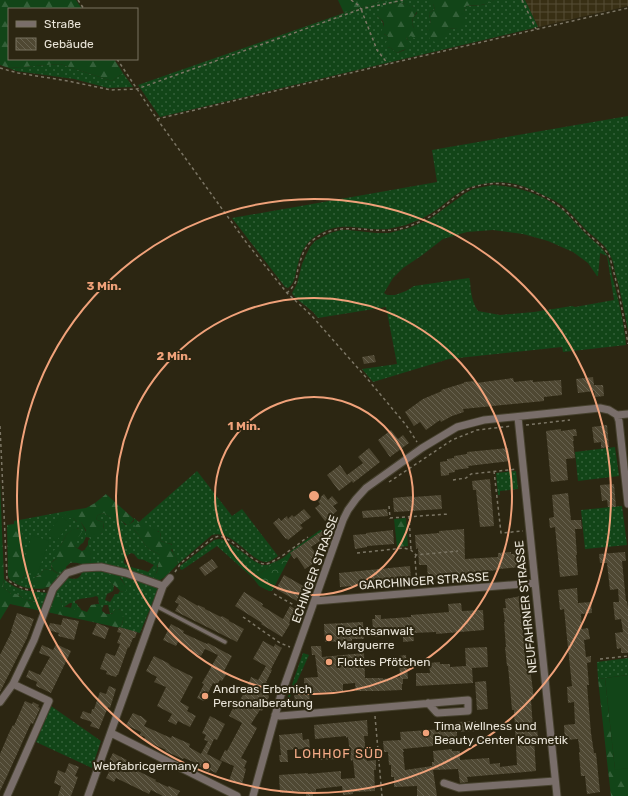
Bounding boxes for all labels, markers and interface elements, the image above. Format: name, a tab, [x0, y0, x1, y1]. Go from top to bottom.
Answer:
legend	[8, 8, 138, 60]
text: Straße	[44, 17, 81, 31]
text: Gebäude	[44, 37, 94, 51]
text: 3 Min.	[87, 279, 121, 293]
text: 2 Min.	[157, 349, 191, 363]
text: 1 Min.	[227, 419, 261, 433]
centre of rings	[307, 489, 321, 503]
street label: ECHINGER STRASSE	[289, 513, 341, 625]
street label: NEUFAHRNER STRASSE	[512, 540, 540, 674]
street label: GARCHINGER STRASSE	[358, 569, 490, 593]
place label: Rechtsanwalt Marguerre	[337, 624, 414, 652]
marker: Rechtsanwalt Marguerre	[324, 633, 334, 643]
place label: Flottes Pfötchen	[337, 655, 431, 669]
marker: Flottes Pfötchen	[324, 657, 334, 667]
place label: Andreas Erbenich Personalberatung	[213, 682, 313, 710]
marker: Andreas Erbenich Personalberatung	[200, 691, 210, 701]
place label: Tima Wellness und Beauty Center Kosmetik	[434, 719, 569, 747]
marker: Tima Wellness und Beauty Center Kosmetik	[421, 728, 431, 738]
district label: LOHHOF SÜD	[294, 746, 384, 761]
place label: Webfabricgermany	[93, 759, 198, 773]
marker: Webfabricgermany	[201, 761, 211, 771]

